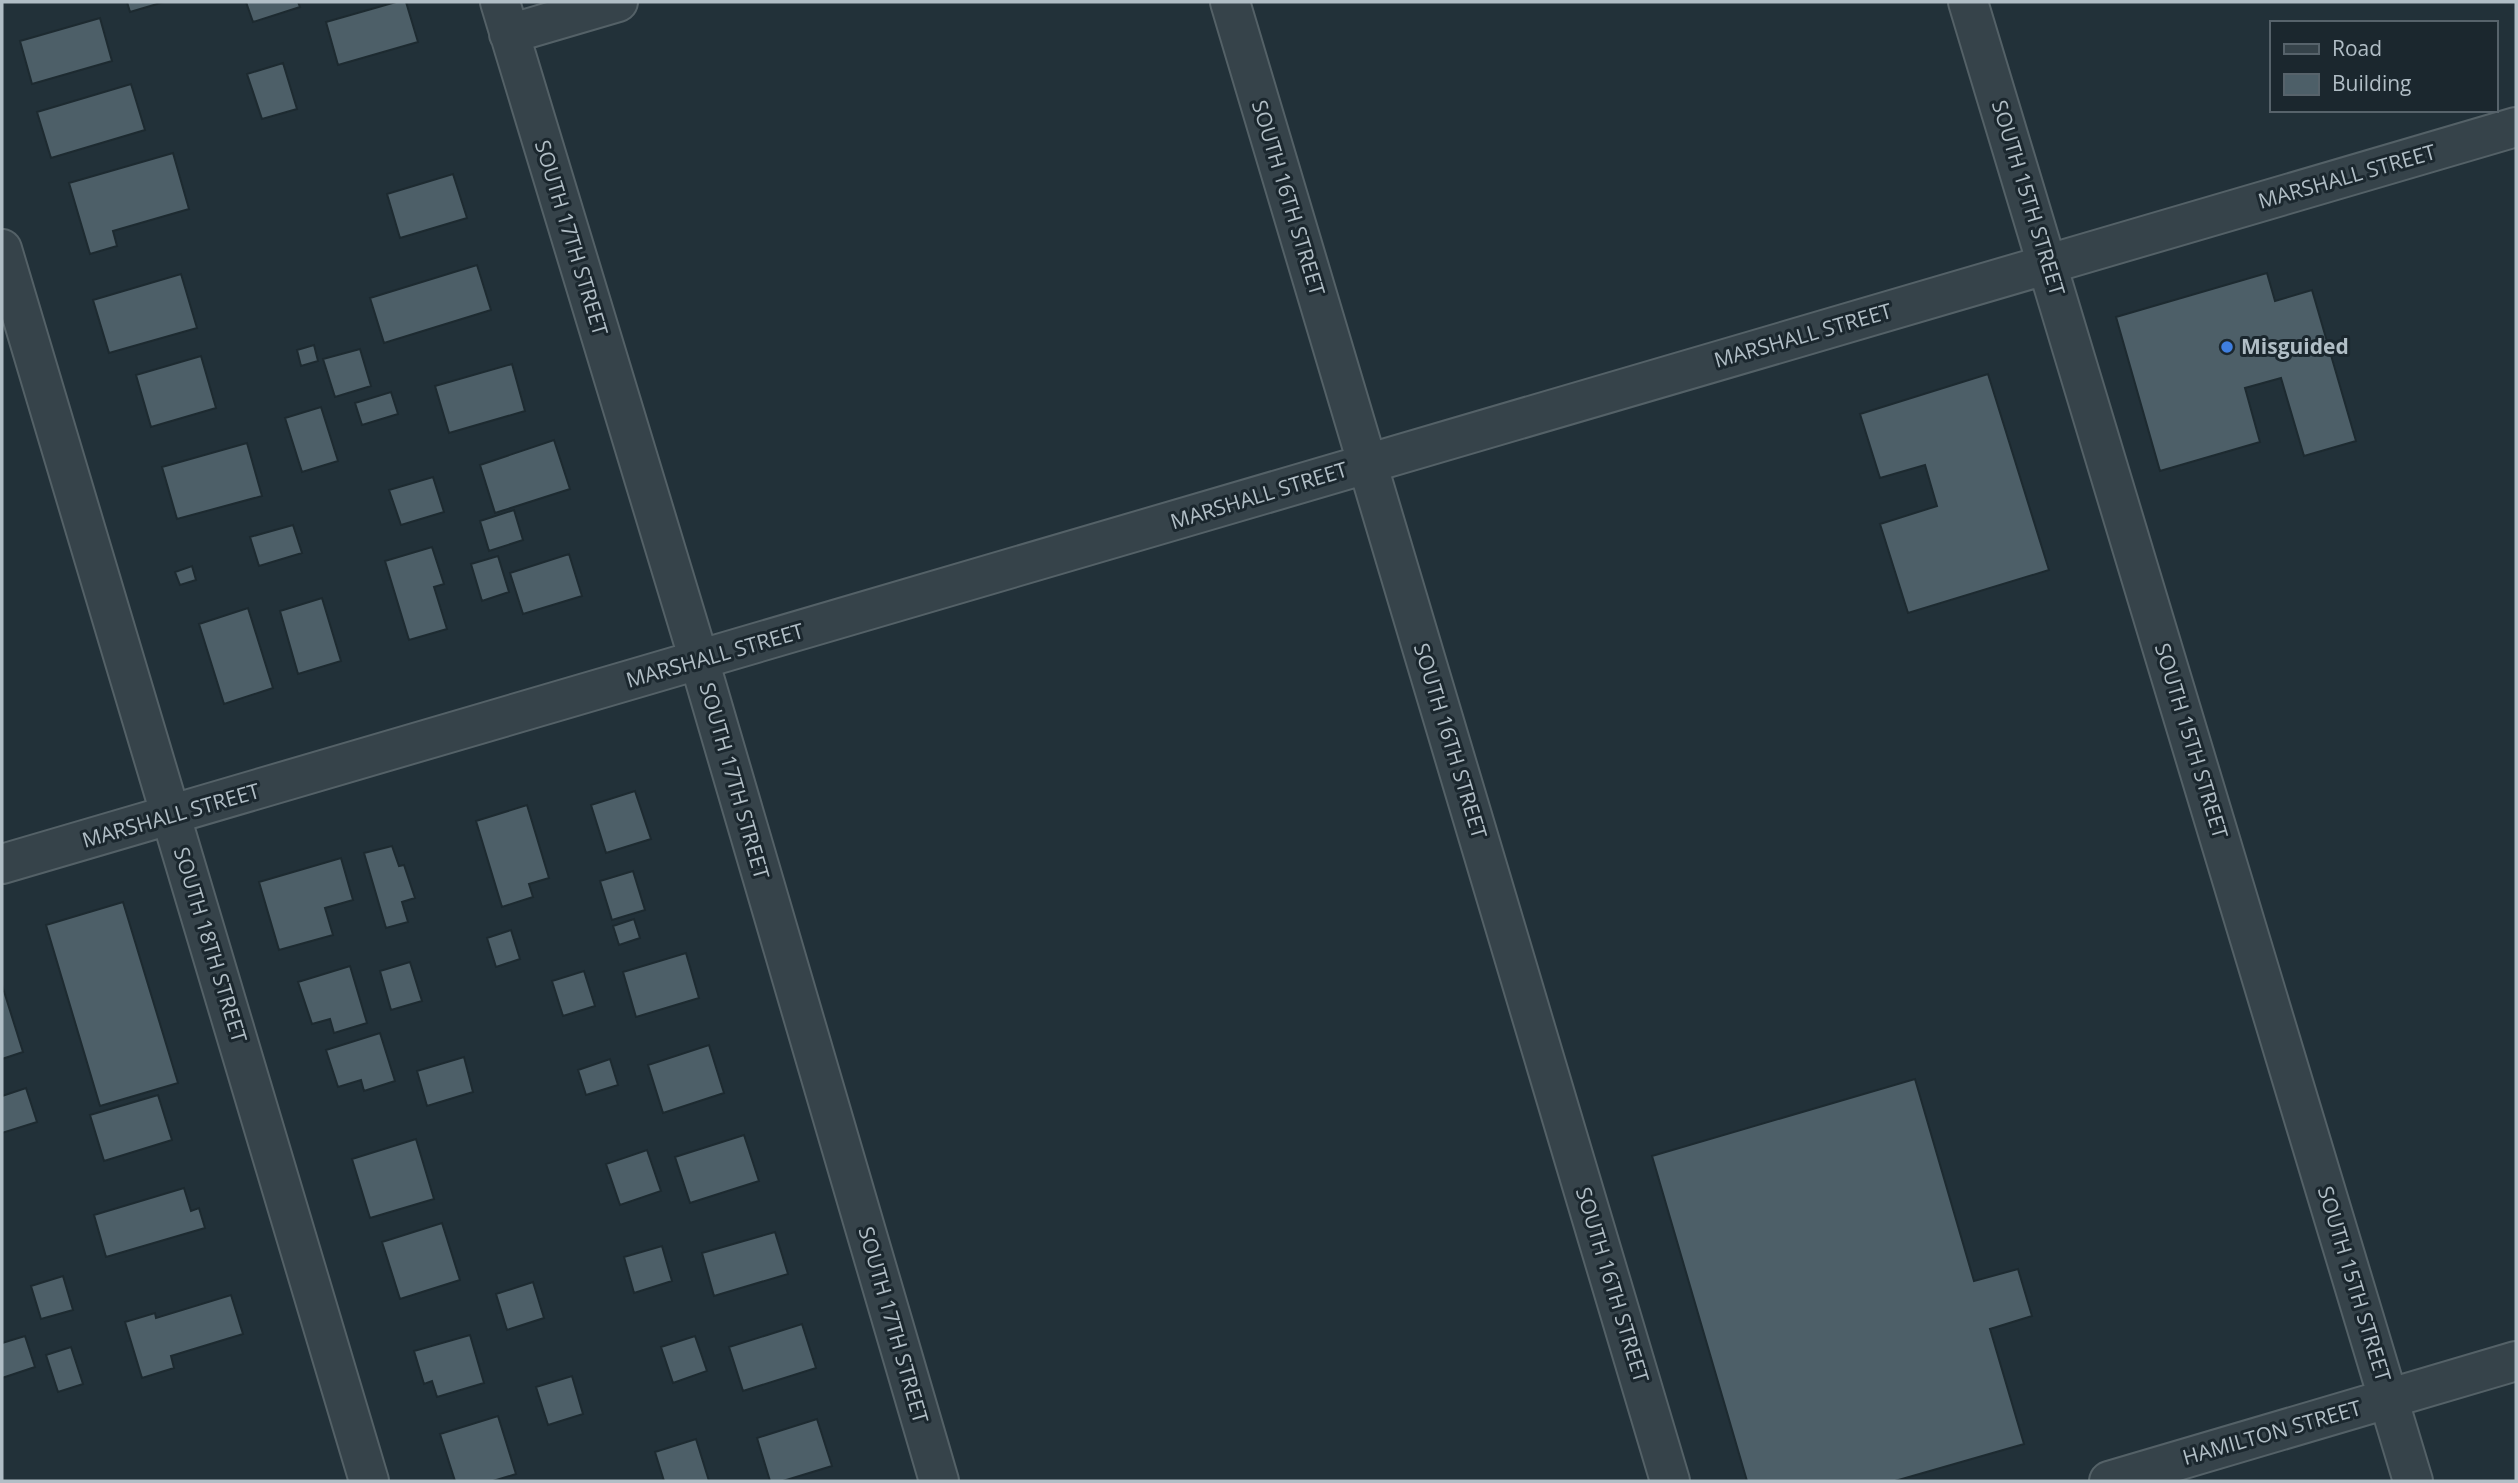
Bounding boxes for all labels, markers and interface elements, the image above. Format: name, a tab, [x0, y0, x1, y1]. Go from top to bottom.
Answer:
legend	[2270, 21, 2497, 112]
text: Road	[2332, 34, 2382, 62]
text: Building	[2332, 69, 2411, 97]
street label: SOUTH 16TH STREET	[1246, 96, 1332, 299]
street label: SOUTH 15TH STREET	[1986, 96, 2072, 299]
street label: SOUTH 17TH STREET	[529, 136, 615, 339]
street label: MARSHALL STREET	[2255, 137, 2439, 215]
street label: MARSHALL STREET	[1711, 296, 1895, 374]
place label: Misguided	[2241, 332, 2349, 360]
marker: Misguided	[2219, 339, 2235, 355]
street label: MARSHALL STREET	[1167, 455, 1351, 535]
street label: MARSHALL STREET	[623, 616, 807, 694]
street label: SOUTH 16TH STREET	[1408, 639, 1494, 842]
street label: SOUTH 15TH STREET	[2149, 639, 2235, 842]
street label: SOUTH 17TH STREET	[694, 679, 777, 883]
street label: MARSHALL STREET	[79, 776, 263, 854]
street label: SOUTH 18TH STREET	[168, 843, 254, 1046]
street label: SOUTH 15TH STREET	[2312, 1182, 2398, 1385]
street label: SOUTH 16TH STREET	[1570, 1183, 1656, 1386]
street label: SOUTH 17TH STREET	[853, 1223, 936, 1427]
street label: HAMILTON STREET	[2179, 1393, 2365, 1471]

